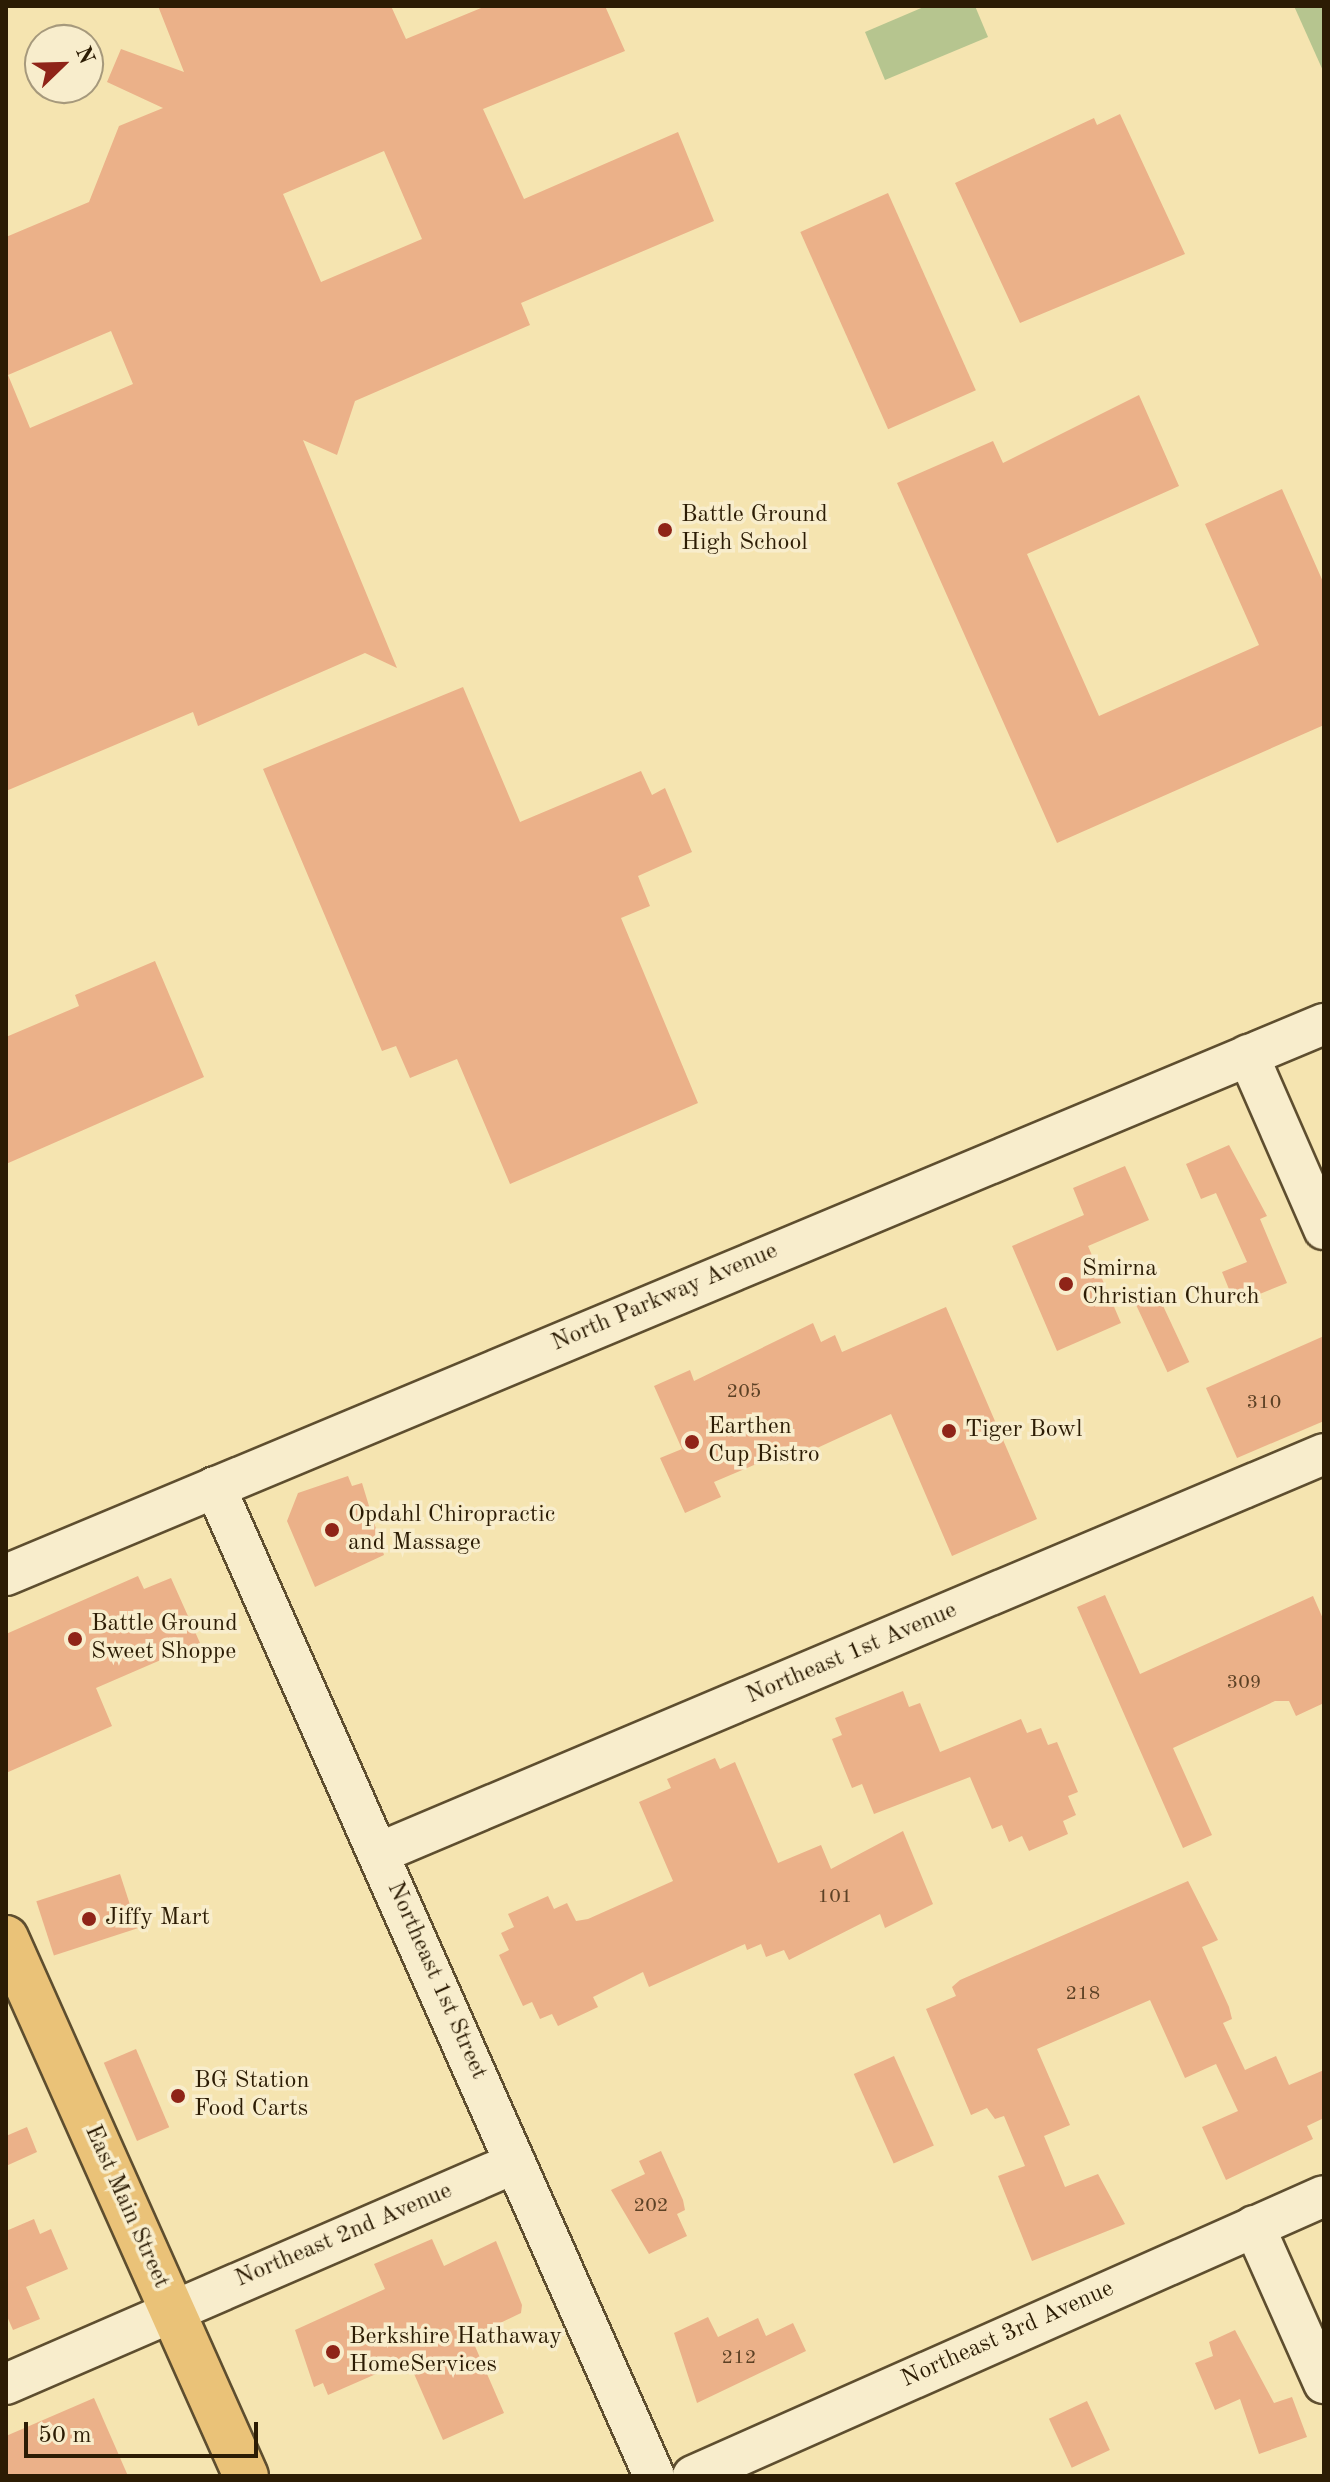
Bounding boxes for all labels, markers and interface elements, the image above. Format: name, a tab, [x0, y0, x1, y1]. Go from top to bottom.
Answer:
north arrow	[24, 24, 104, 104]
text: N	[71, 43, 98, 67]
place label: Battle Ground High School	[681, 502, 828, 558]
marker: Battle Ground High School	[656, 521, 674, 539]
street label: North Parkway Avenue	[548, 1237, 782, 1359]
place label: Smirna Christian Church	[1082, 1256, 1260, 1312]
marker: Smirna Christian Church	[1057, 1275, 1075, 1293]
house number: 205	[727, 1380, 761, 1404]
house number: 310	[1247, 1391, 1281, 1415]
place label: Earthen Cup Bistro	[708, 1414, 820, 1470]
place label: Tiger Bowl	[965, 1417, 1082, 1445]
marker: Tiger Bowl	[940, 1422, 958, 1440]
marker: Earthen Cup Bistro	[683, 1433, 701, 1451]
place label: Opdahl Chiropractic and Massage	[348, 1502, 555, 1558]
marker: Opdahl Chiropractic and Massage	[323, 1521, 341, 1539]
street label: Northeast 1st Avenue	[742, 1597, 962, 1711]
place label: Battle Ground Sweet Shoppe	[91, 1611, 238, 1667]
marker: Battle Ground Sweet Shoppe	[66, 1630, 84, 1648]
house number: 309	[1227, 1671, 1261, 1695]
street label: Northeast 1st Street	[379, 1878, 493, 2084]
house number: 101	[818, 1885, 852, 1909]
place label: Jiffy Mart	[105, 1905, 210, 1933]
marker: Jiffy Mart	[80, 1910, 98, 1928]
house number: 218	[1066, 1982, 1100, 2006]
place label: BG Station Food Carts	[194, 2068, 309, 2124]
marker: BG Station Food Carts	[169, 2087, 187, 2105]
street label: East Main Street	[77, 2121, 175, 2293]
street label: Northeast 2nd Avenue	[231, 2177, 457, 2295]
house number: 202	[634, 2194, 668, 2218]
street label: Northeast 3rd Avenue	[897, 2275, 1119, 2395]
place label: Berkshire Hathaway HomeServices	[349, 2324, 562, 2380]
marker: Berkshire Hathaway HomeServices	[324, 2343, 342, 2361]
house number: 212	[722, 2346, 756, 2370]
scale bar	[28, 2406, 262, 2456]
text: 50 m	[38, 2424, 92, 2448]

